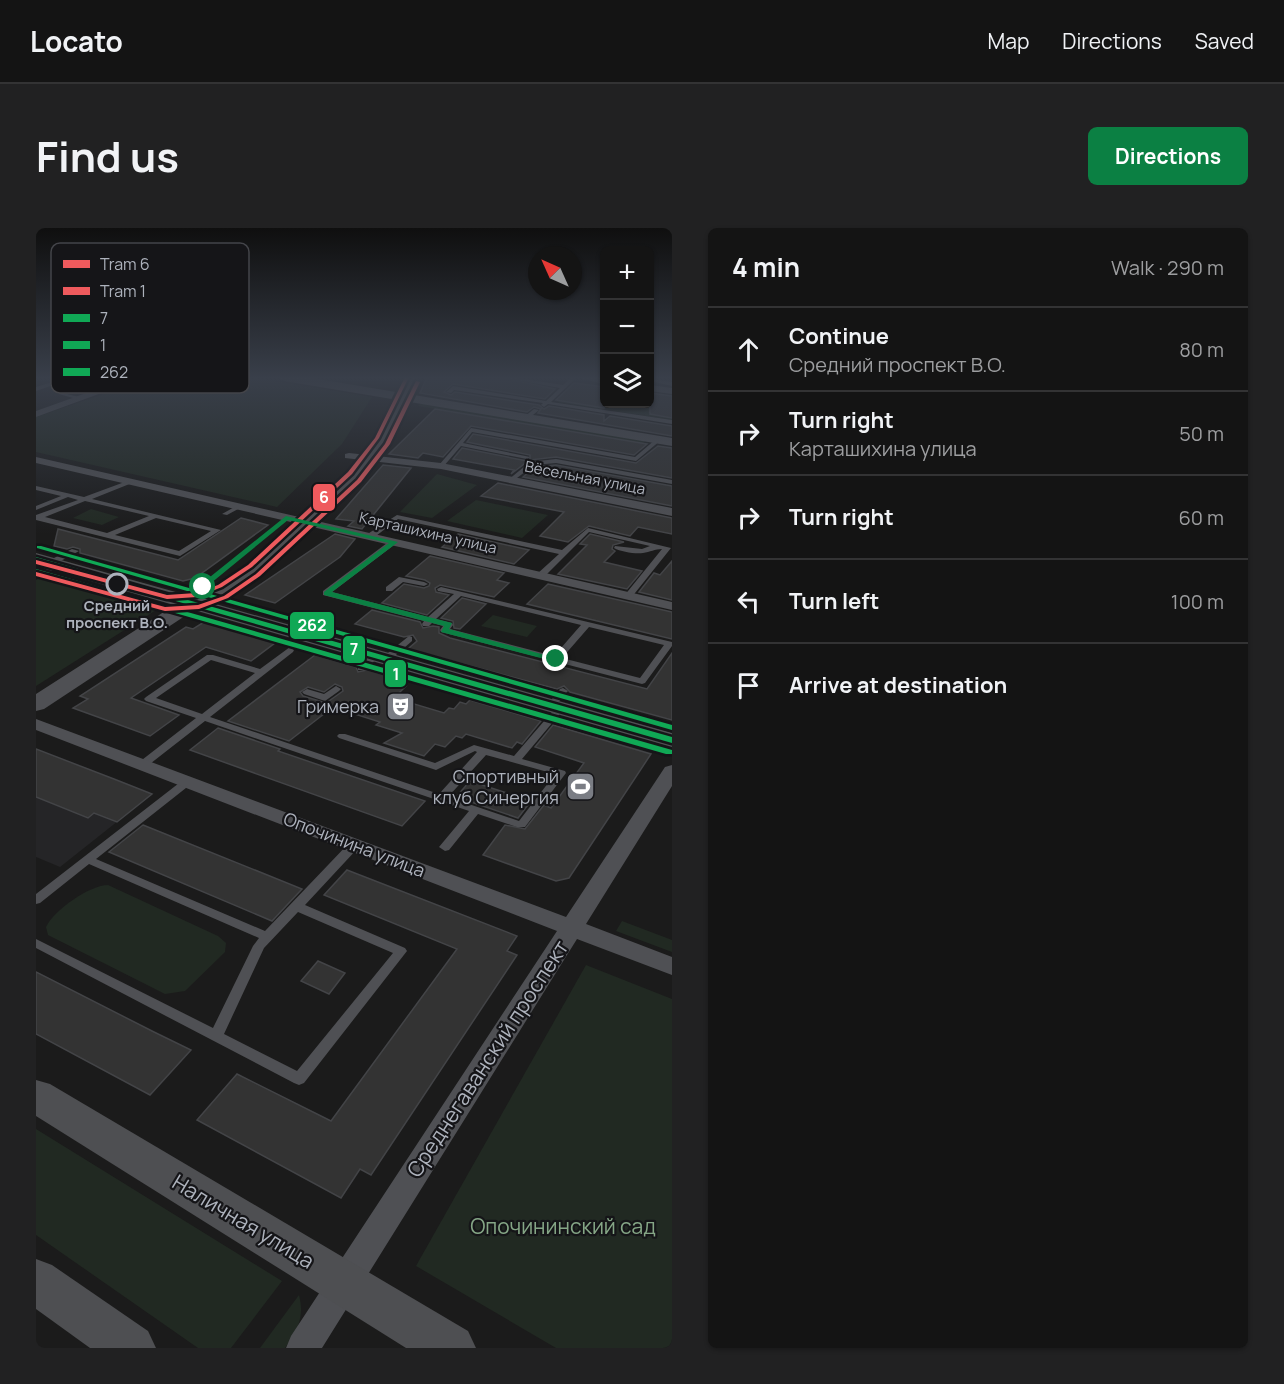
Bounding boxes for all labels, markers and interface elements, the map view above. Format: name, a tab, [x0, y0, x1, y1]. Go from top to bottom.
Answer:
text: Locato	[30, 22, 123, 60]
text: Map	[988, 27, 1029, 55]
text: Directions	[1062, 27, 1162, 55]
text: Saved	[1195, 27, 1254, 55]
text: Find us	[36, 127, 179, 185]
button: Directions	[1088, 127, 1248, 185]
legend	[51, 243, 249, 393]
north arrow	[528, 246, 582, 300]
map controls	[600, 246, 654, 408]
button: +	[600, 246, 654, 300]
text: 4 min	[732, 249, 800, 285]
text: Tram 6	[100, 253, 150, 275]
text: Walk · 290 m	[1111, 254, 1224, 281]
text: Tram 1	[100, 280, 146, 302]
button: −	[600, 300, 654, 354]
text: 7	[100, 307, 108, 329]
text: Continue	[789, 321, 889, 351]
icon: ahead	[732, 333, 765, 366]
text: 1	[100, 334, 106, 356]
text: 80 m	[1179, 336, 1224, 363]
text: Средний проспект В.О.	[789, 351, 1006, 378]
button: layers	[600, 354, 654, 408]
text: 262	[100, 361, 128, 383]
text: Turn right	[789, 405, 894, 435]
icon: right	[732, 417, 765, 450]
text: 50 m	[1179, 420, 1224, 447]
text: Карташихина улица	[789, 435, 977, 462]
street label: Вёсельная улица	[523, 456, 647, 499]
line badge: 6	[312, 483, 336, 512]
text: 6	[319, 486, 329, 508]
icon: right	[732, 501, 765, 534]
text: Turn right	[789, 502, 894, 532]
text: 60 m	[1178, 504, 1224, 531]
street label: Карташихина улица	[357, 506, 499, 559]
marker: Средний проспект В.О.	[106, 573, 128, 595]
route start	[189, 573, 215, 599]
icon: left	[732, 585, 765, 618]
text: Turn left	[789, 586, 879, 616]
text: 100 m	[1171, 588, 1224, 615]
place label: Средний проспект В.О.	[66, 595, 168, 633]
line badge: 262	[289, 611, 335, 640]
text: 262	[298, 614, 327, 636]
line badge: 7	[342, 635, 366, 664]
text: 7	[350, 638, 358, 660]
route end	[542, 645, 568, 671]
line badge: 1	[384, 659, 407, 688]
text: 1	[392, 663, 400, 685]
icon: arrive	[732, 669, 765, 702]
text: Arrive at destination	[789, 670, 1007, 700]
theatre icon: Гримерка	[384, 691, 416, 723]
place label: Гримерка	[297, 694, 379, 718]
place label: Спортивный клуб Синергия	[433, 764, 559, 809]
sports icon: Спортивный клуб Синергия	[564, 771, 596, 803]
street label: Опочинина улица	[280, 806, 429, 882]
street label: Среднегаванский проспект	[400, 934, 575, 1182]
street label: Наличная улица	[167, 1168, 320, 1275]
park label: Опочининский сад	[470, 1212, 656, 1240]

